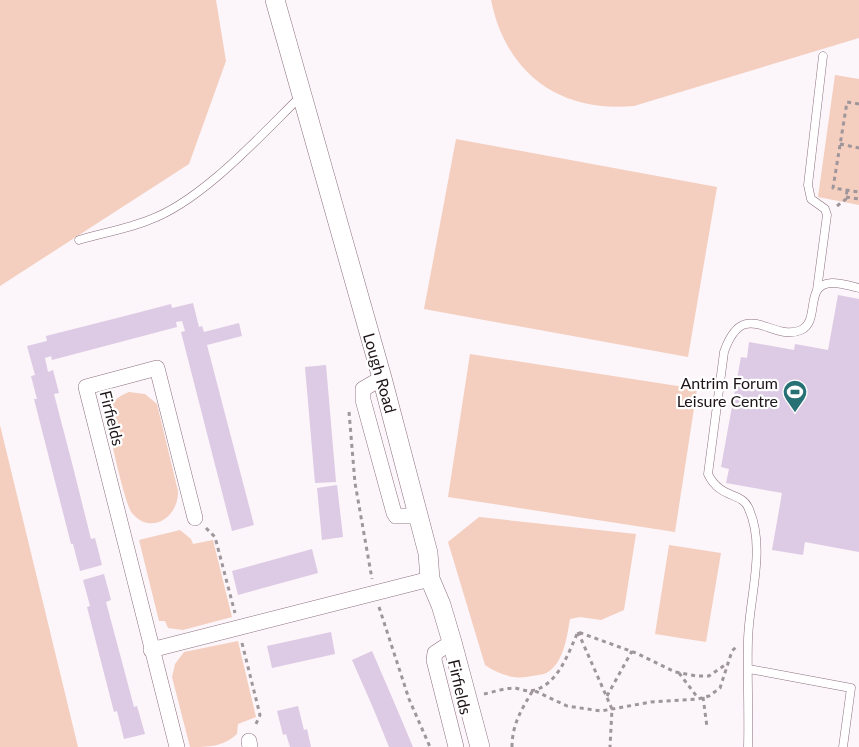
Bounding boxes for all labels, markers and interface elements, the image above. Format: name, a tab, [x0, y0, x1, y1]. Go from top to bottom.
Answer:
street label: Lough Road	[360, 331, 401, 415]
place label: Antrim Forum Leisure Centre	[677, 373, 778, 410]
sports icon: Antrim Forum Leisure Centre	[782, 379, 808, 413]
street label: Firfields	[96, 388, 128, 447]
street label: Firfields	[445, 657, 476, 716]

